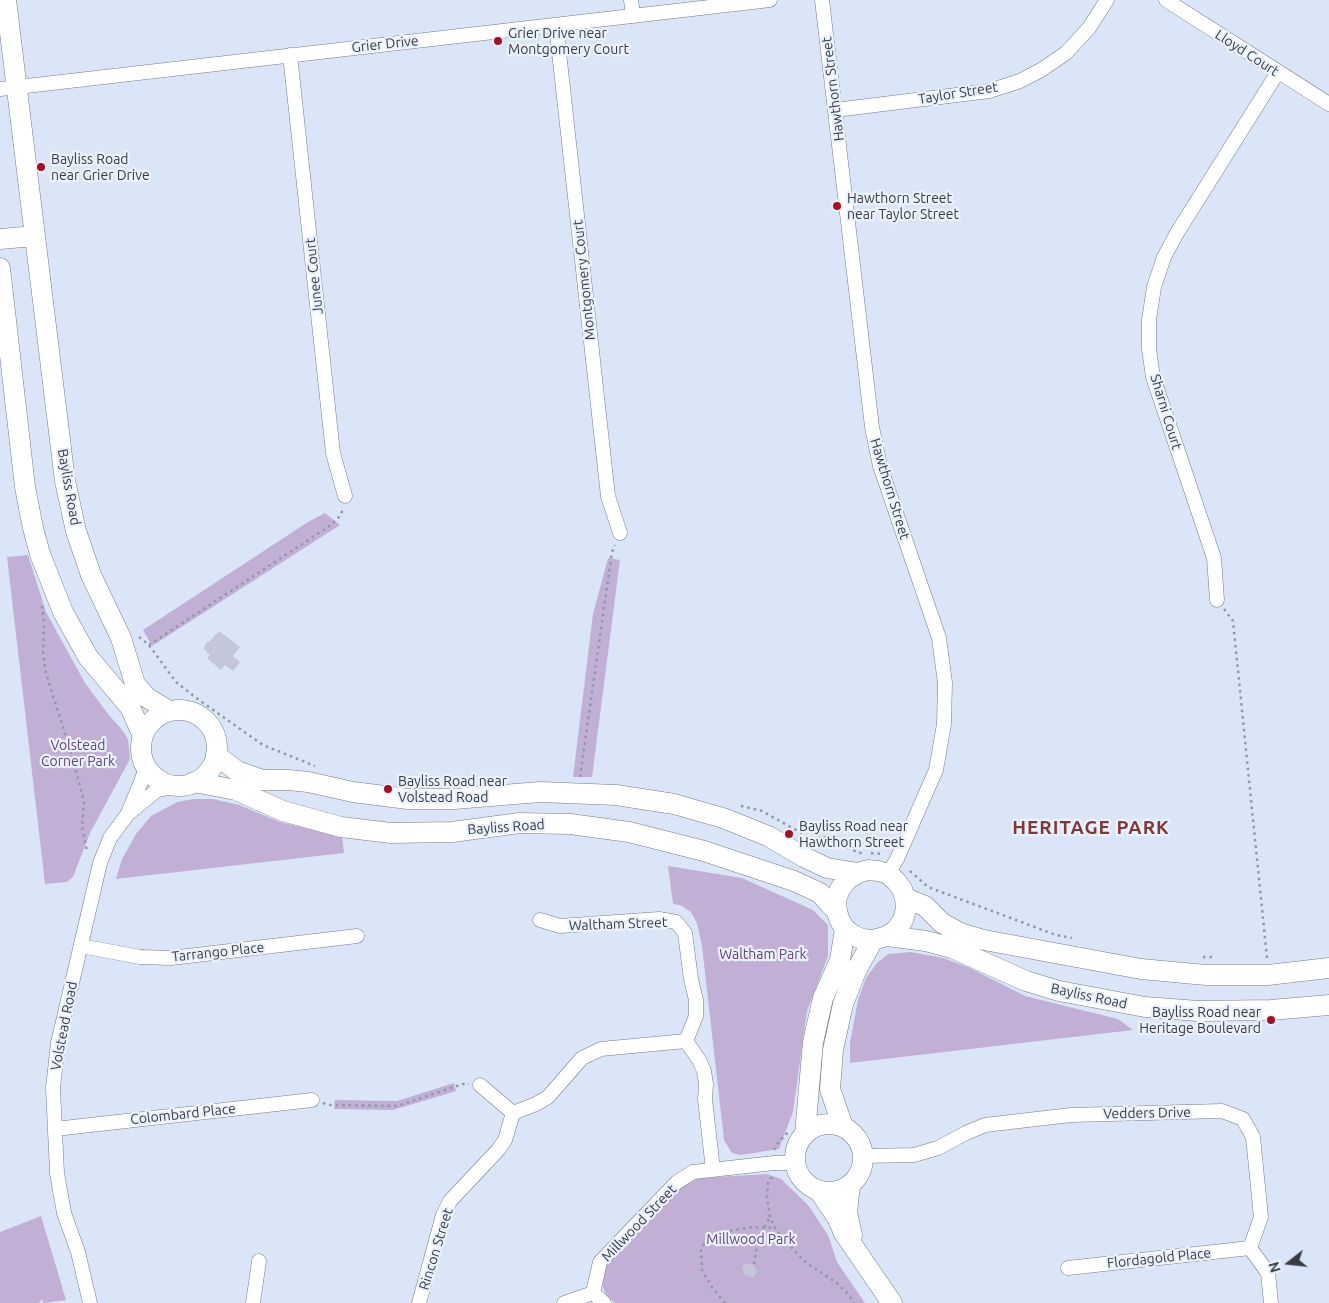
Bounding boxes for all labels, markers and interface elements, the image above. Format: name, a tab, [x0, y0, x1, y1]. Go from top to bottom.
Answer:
place label: Grier Drive near Montgomery Court	[508, 25, 629, 58]
street label: Lloyd Court	[1212, 26, 1282, 80]
street label: Grier Drive	[351, 32, 419, 56]
marker: Grier Drive near Montgomery Court	[492, 35, 504, 47]
street label: Hawthorn Street	[818, 36, 848, 142]
street label: Taylor Street	[917, 78, 999, 108]
place label: Bayliss Road near Grier Drive	[51, 151, 150, 184]
marker: Bayliss Road near Grier Drive	[35, 161, 47, 173]
place label: Hawthorn Street near Taylor Street	[847, 190, 959, 222]
marker: Hawthorn Street near Taylor Street	[831, 200, 843, 212]
street label: Montgomery Court	[569, 219, 599, 341]
street label: Junee Court	[302, 237, 326, 315]
street label: Sharni Court	[1147, 372, 1185, 452]
street label: Hawthorn Street	[867, 436, 913, 542]
street label: Bayliss Road	[54, 447, 84, 527]
park label: Volstead Corner Park	[41, 737, 115, 770]
place label: Bayliss Road near Volstead Road	[398, 773, 507, 806]
marker: Bayliss Road near Volstead Road	[382, 783, 394, 795]
street label: Bayliss Road	[467, 816, 545, 838]
district label: HERITAGE PARK	[1011, 817, 1171, 839]
place label: Bayliss Road near Hawthorn Street	[799, 818, 908, 850]
marker: Bayliss Road near Hawthorn Street	[783, 828, 795, 840]
street label: Waltham Street	[568, 914, 668, 934]
street label: Tarrango Place	[171, 939, 265, 965]
park label: Waltham Park	[719, 946, 807, 962]
street label: Volstead Road	[47, 980, 81, 1072]
street label: Bayliss Road	[1049, 980, 1129, 1012]
place label: Bayliss Road near Heritage Boulevard	[1139, 1004, 1261, 1036]
marker: Bayliss Road near Heritage Boulevard	[1265, 1014, 1277, 1026]
street label: Colombard Place	[129, 1100, 237, 1128]
street label: Vedders Drive	[1103, 1104, 1191, 1122]
street label: Millwood Street	[598, 1181, 680, 1265]
street label: Rincon Street	[416, 1206, 456, 1292]
park label: Millwood Park	[706, 1231, 796, 1247]
north arrow	[1264, 1238, 1314, 1288]
street label: Flordagold Place	[1106, 1244, 1212, 1272]
text: N	[1265, 1260, 1284, 1274]

